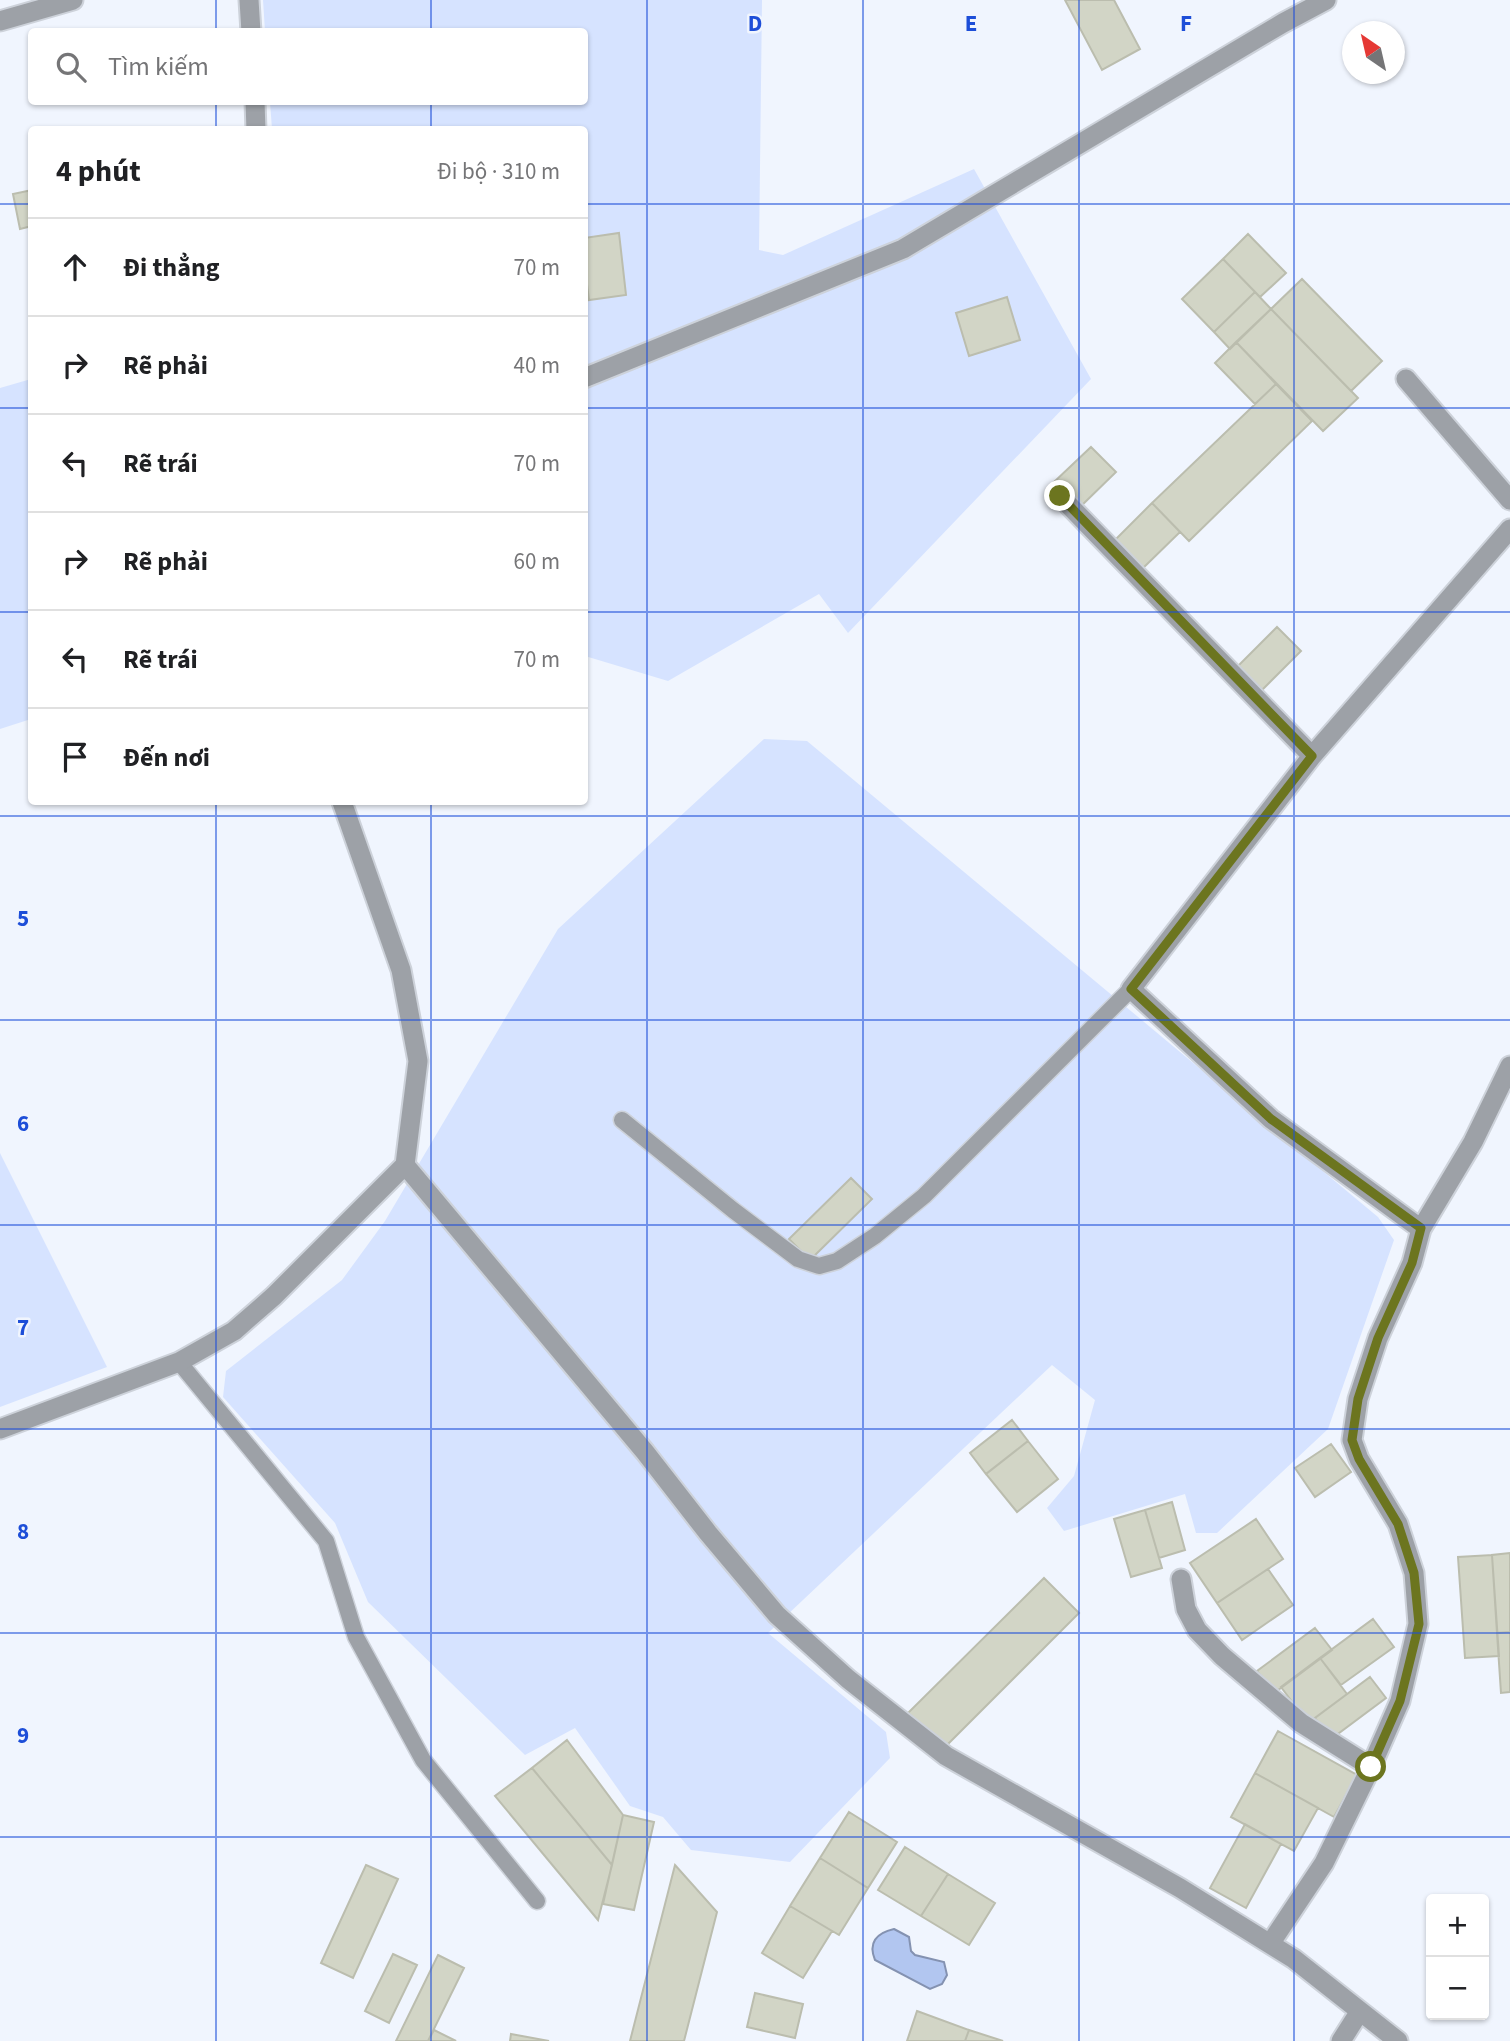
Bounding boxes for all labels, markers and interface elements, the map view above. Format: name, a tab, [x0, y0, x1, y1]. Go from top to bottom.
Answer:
text: D	[748, 7, 762, 40]
text: E	[965, 7, 977, 40]
text: F	[1180, 7, 1192, 40]
north arrow	[1342, 21, 1405, 84]
search box	[28, 28, 588, 105]
icon: search	[52, 48, 90, 86]
text: Tìm kiếm	[108, 48, 209, 85]
text: 4 phút	[56, 150, 141, 193]
text: Đi bộ · 310 m	[437, 155, 560, 188]
icon: ahead	[56, 248, 94, 286]
text: Đi thẳng	[123, 249, 220, 286]
text: 70 m	[513, 251, 560, 284]
icon: right	[56, 346, 94, 384]
text: Rẽ phải	[123, 347, 208, 384]
text: 40 m	[513, 349, 560, 382]
icon: left	[56, 444, 94, 482]
text: Rẽ trái	[123, 445, 198, 482]
text: 70 m	[513, 447, 560, 480]
route end	[1044, 480, 1075, 511]
icon: right	[56, 542, 94, 580]
text: Rẽ phải	[123, 543, 208, 580]
text: 60 m	[513, 545, 560, 578]
icon: left	[56, 640, 94, 678]
text: Rẽ trái	[123, 641, 198, 678]
text: 70 m	[513, 643, 560, 676]
icon: arrive	[56, 738, 94, 776]
text: Đến nơi	[123, 739, 210, 776]
text: 5	[17, 902, 29, 935]
text: 6	[17, 1107, 29, 1140]
text: 7	[17, 1311, 29, 1344]
text: 8	[17, 1515, 29, 1548]
text: 9	[17, 1719, 29, 1752]
route start	[1355, 1751, 1386, 1782]
map controls	[1426, 1894, 1489, 2020]
button: +	[1426, 1894, 1489, 1957]
button: −	[1426, 1957, 1489, 2020]

